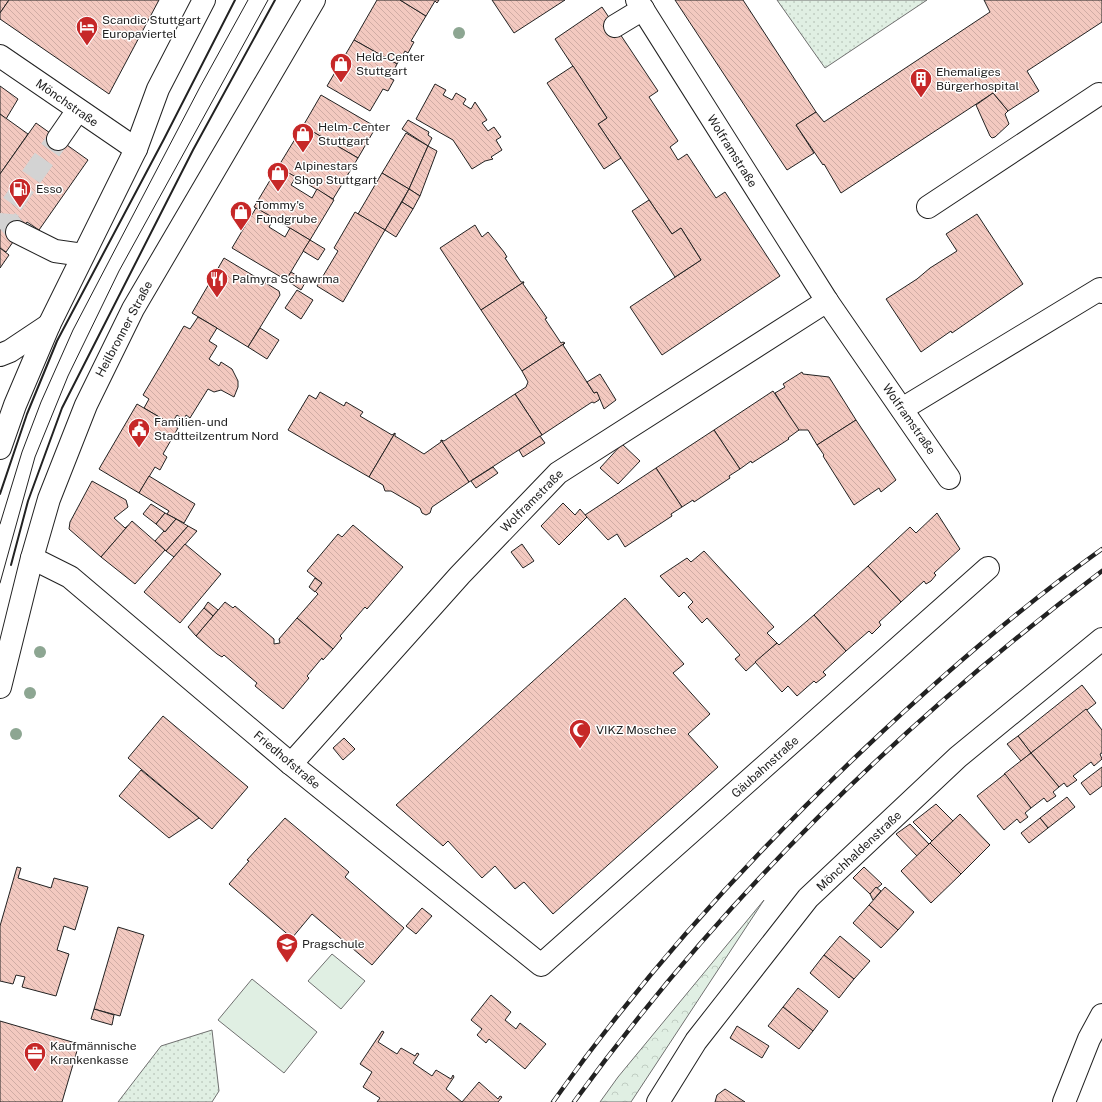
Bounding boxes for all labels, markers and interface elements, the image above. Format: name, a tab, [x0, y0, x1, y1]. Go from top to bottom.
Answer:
place label: Scandic Stuttgart Europaviertel	[102, 13, 201, 41]
hotel icon: Scandic Stuttgart Europaviertel	[74, 14, 100, 47]
place label: Held-Center Stuttgart	[356, 50, 425, 78]
shop icon: Held-Center Stuttgart	[328, 51, 354, 84]
place label: Ehemaliges Bürgerhospital	[936, 65, 1019, 93]
building icon: Ehemaliges Bürgerhospital	[908, 66, 934, 99]
street label: Mönchstraße	[33, 76, 101, 130]
street label: Wolframstraße	[704, 112, 760, 190]
place label: Helm-Center Stuttgart	[318, 120, 390, 148]
shop icon: Helm-Center Stuttgart	[290, 121, 316, 154]
place label: Alpinestars Shop Stuttgart	[294, 159, 377, 187]
shop icon: Alpinestars Shop Stuttgart	[265, 160, 291, 193]
fuel station icon: Esso	[7, 176, 33, 209]
place label: Esso	[36, 182, 62, 196]
place label: Tommy's Fundgrube	[256, 198, 317, 226]
shop icon: Tommy's Fundgrube	[228, 199, 254, 232]
restaurant icon: Palmyra Schawrma	[204, 266, 230, 299]
place label: Palmyra Schawrma	[232, 272, 339, 286]
street label: Heilbronner Straße	[93, 278, 155, 379]
street label: Wolframstraße	[880, 381, 939, 457]
place label: Familien- und Stadtteilzentrum Nord	[154, 415, 279, 443]
public building icon: Familien- und Stadtteilzentrum Nord	[126, 416, 152, 449]
street label: Wolframstraße	[498, 467, 566, 535]
mosque icon: VIKZ Moschee	[567, 717, 593, 750]
place label: VIKZ Moschee	[596, 723, 677, 737]
street label: Friedhofstraße	[251, 728, 323, 792]
street label: Gäubahnstraße	[729, 733, 802, 801]
street label: Mönchhaldenstraße	[814, 808, 904, 894]
school or university icon: Pragschule	[274, 931, 300, 964]
place label: Pragschule	[302, 937, 365, 951]
place label: Kaufmännische Krankenkasse	[50, 1039, 137, 1067]
office icon: Kaufmännische Krankenkasse	[22, 1040, 48, 1073]

